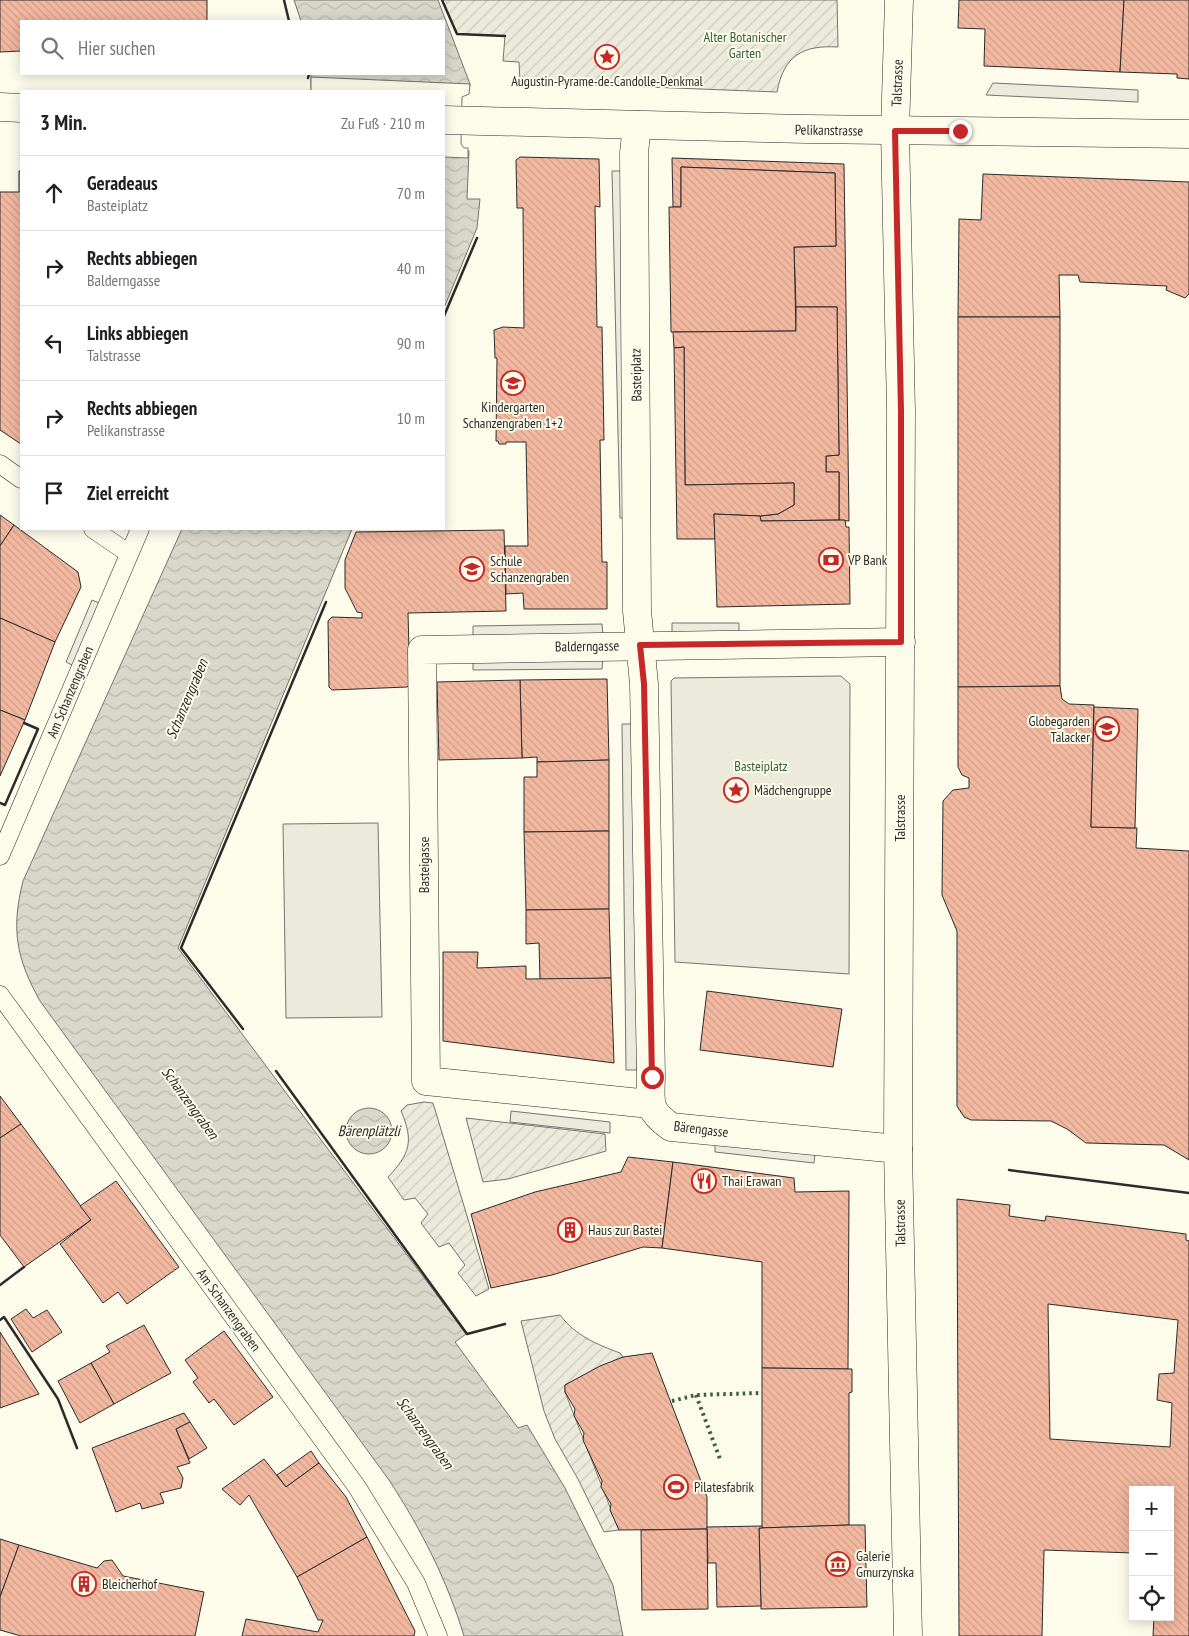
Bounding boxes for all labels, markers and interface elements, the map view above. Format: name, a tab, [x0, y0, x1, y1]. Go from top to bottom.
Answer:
search box	[20, 20, 445, 75]
park label: Alter Botanischer Garten	[704, 28, 787, 62]
icon: search	[38, 34, 66, 62]
text: Hier suchen	[78, 36, 155, 60]
place icon: Augustin-Pyrame-de-Candolle-Denkmal	[594, 44, 620, 70]
street label: Talstrasse	[887, 59, 907, 107]
place label: Augustin-Pyrame-de-Candolle-Denkmal	[511, 72, 704, 90]
text: 3 Min.	[40, 109, 87, 136]
text: Zu Fuß · 210 m	[341, 113, 425, 133]
street label: Pelikanstrasse	[795, 120, 864, 140]
route end	[949, 120, 972, 143]
text: Geradeaus	[87, 171, 158, 195]
icon: ahead	[40, 179, 68, 207]
text: 70 m	[397, 183, 425, 203]
text: Basteiplatz	[87, 195, 148, 215]
text: Rechts abbiegen	[87, 246, 197, 270]
icon: right	[40, 254, 68, 282]
text: 40 m	[397, 258, 425, 278]
text: Balderngasse	[87, 270, 160, 290]
text: Links abbiegen	[87, 321, 188, 345]
icon: left	[40, 329, 68, 357]
text: 90 m	[397, 333, 425, 353]
text: Talstrasse	[87, 345, 141, 365]
street label: Basteiplatz	[627, 348, 645, 402]
school or university icon: Kindergarten Schanzengraben 1+2	[500, 370, 526, 396]
text: Rechts abbiegen	[87, 396, 197, 420]
place label: Kindergarten Schanzengraben 1+2	[463, 398, 563, 432]
icon: right	[40, 404, 68, 432]
text: 10 m	[397, 408, 425, 428]
text: Pelikanstrasse	[87, 420, 165, 440]
icon: arrive	[40, 479, 68, 507]
text: Ziel erreicht	[87, 481, 169, 505]
bank icon: VP Bank	[818, 547, 844, 573]
place label: VP Bank	[847, 551, 888, 569]
place label: Schule Schanzengraben	[490, 552, 569, 586]
school or university icon: Schule Schanzengraben	[459, 556, 485, 582]
street label: Balderngasse	[555, 636, 619, 656]
street label: Am Schanzengraben	[43, 643, 97, 741]
water label: Schanzengraben	[161, 655, 212, 742]
place label: Globegarden Talacker	[1029, 712, 1090, 746]
school or university icon: Globegarden Talacker	[1094, 716, 1120, 742]
park label: Basteiplatz	[734, 757, 788, 775]
place icon: Mädchengruppe	[723, 777, 749, 803]
place label: Mädchengruppe	[754, 781, 832, 799]
street label: Talstrasse	[891, 794, 909, 842]
street label: Basteigasse	[415, 837, 433, 893]
water label: Schanzengraben	[158, 1063, 224, 1144]
route start	[641, 1066, 664, 1089]
street label: Bärengasse	[673, 1117, 730, 1141]
water label: Bärenplätzli	[338, 1121, 402, 1140]
restaurant icon: Thai Erawan	[691, 1168, 717, 1194]
place label: Thai Erawan	[722, 1172, 781, 1190]
street label: Talstrasse	[891, 1199, 909, 1247]
building icon: Haus zur Bastei	[557, 1217, 583, 1243]
place label: Haus zur Bastei	[588, 1221, 662, 1239]
street label: Am Schanzengraben	[193, 1265, 265, 1355]
water label: Schanzengraben	[393, 1393, 459, 1474]
sports icon: Pilatesfabrik	[663, 1474, 689, 1500]
place label: Pilatesfabrik	[694, 1478, 755, 1496]
map controls	[1129, 1486, 1174, 1621]
button: +	[1129, 1486, 1174, 1531]
button: −	[1129, 1531, 1174, 1576]
place label: Galerie Gmurzynska	[856, 1547, 914, 1581]
museum icon: Galerie Gmurzynska	[825, 1551, 851, 1577]
building icon: Bleicherhof	[71, 1571, 97, 1597]
place label: Bleicherhof	[102, 1575, 158, 1593]
button: locate	[1129, 1576, 1174, 1621]

